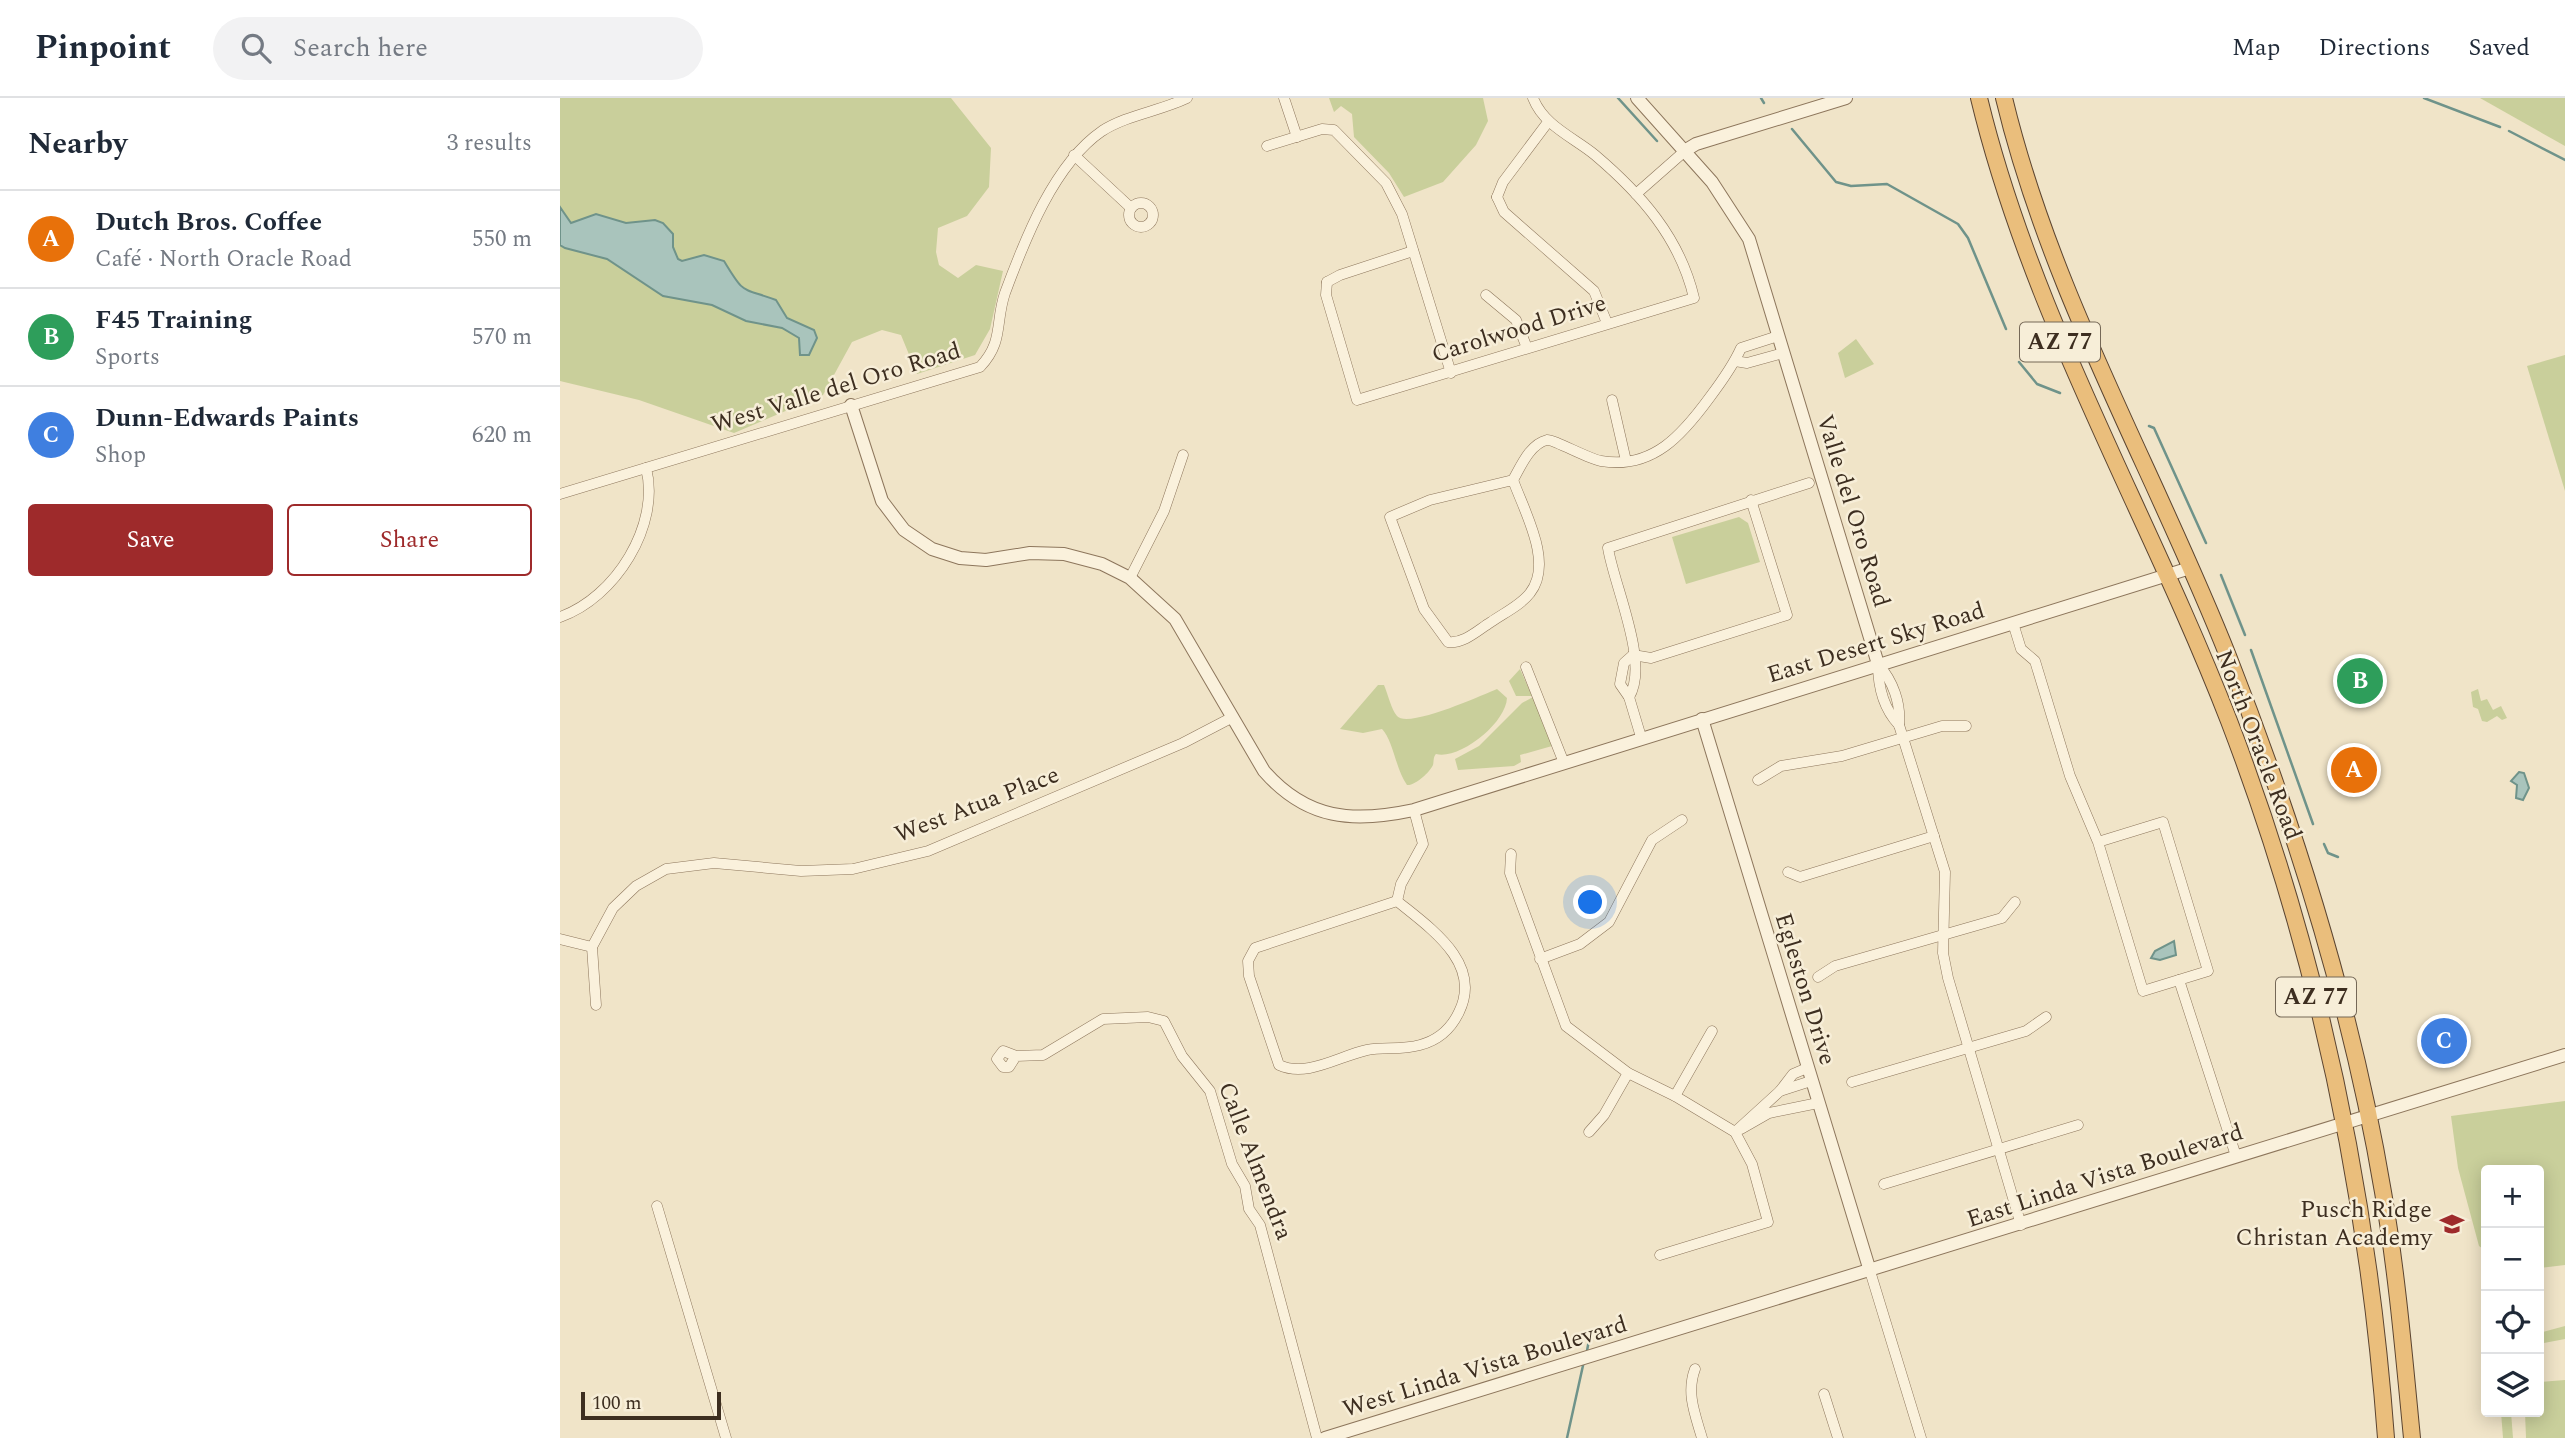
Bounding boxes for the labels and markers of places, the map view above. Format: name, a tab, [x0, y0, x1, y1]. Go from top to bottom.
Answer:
pin: B	[2337, 655, 2383, 707]
pin: A	[2331, 744, 2377, 796]
pin: C	[2421, 1015, 2467, 1067]
place label: Pusch Ridge Christan Academy	[2236, 1192, 2433, 1256]
school or university icon: Pusch Ridge Christan Academy	[2438, 1210, 2466, 1238]

